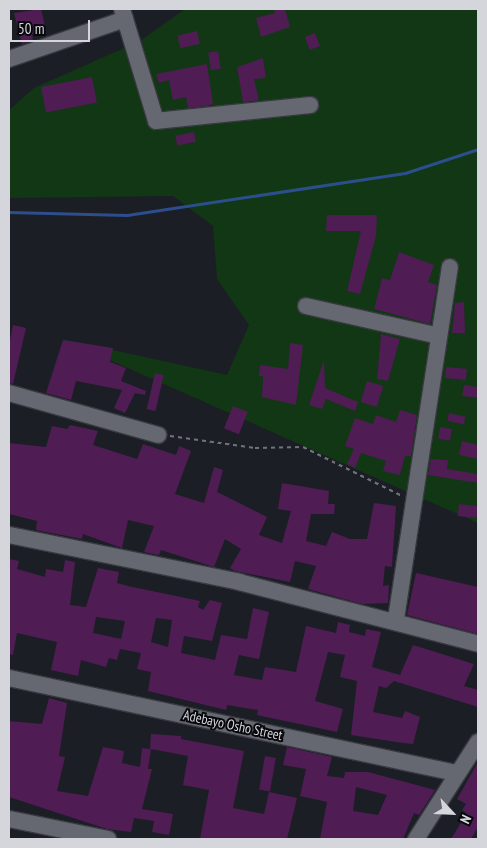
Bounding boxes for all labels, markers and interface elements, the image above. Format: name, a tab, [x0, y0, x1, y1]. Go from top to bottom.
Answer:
scale bar	[12, 10, 92, 42]
text: 50 m	[18, 19, 44, 38]
street label: Adebayo Osho Street	[182, 706, 284, 744]
north arrow	[427, 788, 477, 838]
text: N	[456, 812, 475, 827]

